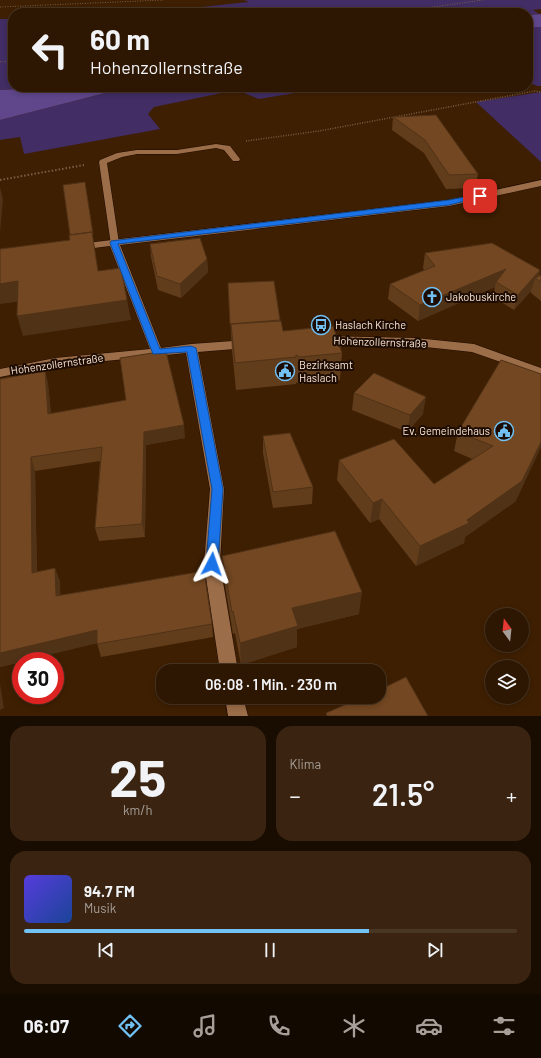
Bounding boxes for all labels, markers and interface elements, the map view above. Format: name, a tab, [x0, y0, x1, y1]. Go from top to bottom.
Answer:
text: 60 m	[90, 22, 150, 56]
icon: left	[24, 24, 76, 76]
text: Hohenzollernstraße	[90, 56, 243, 78]
pin	[463, 179, 497, 213]
icon: arrive	[469, 185, 491, 207]
church icon: Jakobuskirche	[421, 286, 443, 308]
place label: Jakobuskirche	[446, 290, 516, 303]
bus stop icon: Haslach Kirche	[310, 314, 332, 336]
place label: Haslach Kirche	[335, 318, 406, 331]
street label: Hohenzollernstraße	[333, 333, 427, 350]
street label: Hohenzollernstraße	[10, 351, 104, 376]
place label: Bezirksamt Haslach	[299, 358, 353, 384]
public building icon: Bezirksamt Haslach	[274, 360, 296, 382]
public building icon: Ev. Gemeindehaus	[493, 420, 515, 442]
place label: Ev. Gemeindehaus	[403, 424, 490, 437]
position arrow	[191, 543, 233, 585]
north arrow	[485, 608, 529, 652]
map controls	[485, 608, 529, 704]
speed limit sign: 30	[12, 652, 64, 704]
button: layers	[485, 660, 529, 704]
text: 06:08 · 1 Min. · 230 m	[205, 675, 337, 693]
text: 25	[109, 745, 166, 807]
text: Klima	[290, 756, 321, 772]
text: 21.5°	[372, 776, 434, 812]
text: −	[290, 782, 301, 808]
text: +	[506, 782, 517, 808]
text: km/h	[123, 802, 152, 818]
text: 94.7 FM	[84, 882, 135, 900]
text: Musik	[84, 900, 116, 916]
icon: previous	[95, 939, 117, 961]
icon: pause	[259, 939, 281, 961]
icon: next	[424, 939, 446, 961]
icon: directions	[116, 1012, 144, 1040]
icon: music	[191, 1012, 219, 1040]
icon: phone	[265, 1012, 293, 1040]
icon: climate	[340, 1012, 368, 1040]
icon: car	[415, 1012, 443, 1040]
icon: filters	[490, 1012, 518, 1040]
text: 06:07	[23, 1015, 69, 1037]

